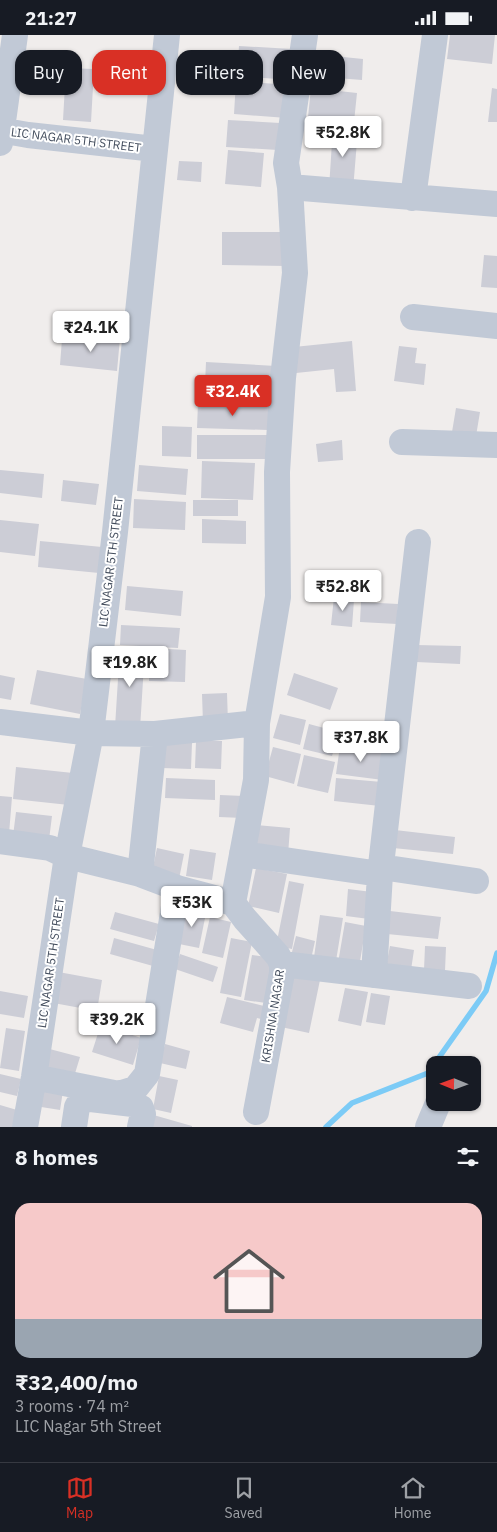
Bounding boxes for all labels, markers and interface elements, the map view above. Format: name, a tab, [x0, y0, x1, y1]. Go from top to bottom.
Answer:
text: 21:27	[25, 6, 77, 30]
chip: Buy	[15, 50, 82, 95]
chip: Rent	[92, 50, 166, 95]
chip: Filters	[176, 50, 263, 95]
chip: New	[273, 50, 345, 95]
pin: ₹52.8K	[302, 115, 384, 158]
text: ₹52.8K	[316, 122, 370, 142]
street label: LIC NAGAR 5TH STREET	[10, 124, 142, 155]
pin: ₹24.1K	[50, 311, 132, 353]
text: ₹24.1K	[64, 317, 118, 337]
pin: ₹32.4K	[192, 375, 274, 417]
text: ₹32.4K	[206, 381, 260, 401]
street label: LIC NAGAR 5TH STREET	[95, 496, 126, 628]
pin: ₹52.8K	[302, 569, 384, 612]
text: ₹52.8K	[316, 576, 370, 596]
pin: ₹19.8K	[89, 645, 171, 688]
text: ₹19.8K	[103, 652, 157, 672]
pin: ₹37.8K	[320, 721, 402, 763]
text: ₹37.8K	[334, 727, 388, 747]
pin: ₹53K	[162, 885, 222, 928]
text: ₹53K	[172, 892, 212, 912]
street label: LIC NAGAR 5TH STREET	[34, 897, 67, 1029]
street label: KRISHNA NAGAR	[258, 968, 287, 1064]
pin: ₹39.2K	[76, 1003, 158, 1045]
text: ₹39.2K	[90, 1009, 144, 1029]
north arrow	[426, 1056, 481, 1111]
map controls	[426, 1056, 481, 1111]
text: 8 homes	[15, 1143, 98, 1171]
icon: filters	[454, 1143, 482, 1171]
icon: home	[204, 1236, 294, 1326]
text: ₹32,400/mo	[15, 1368, 138, 1396]
text: 3 rooms · 74 m²	[15, 1396, 129, 1416]
text: LIC Nagar 5th Street	[15, 1416, 162, 1436]
tab: Map	[66, 1474, 94, 1522]
tab: Saved	[225, 1474, 263, 1522]
tab: Home	[394, 1474, 431, 1522]

